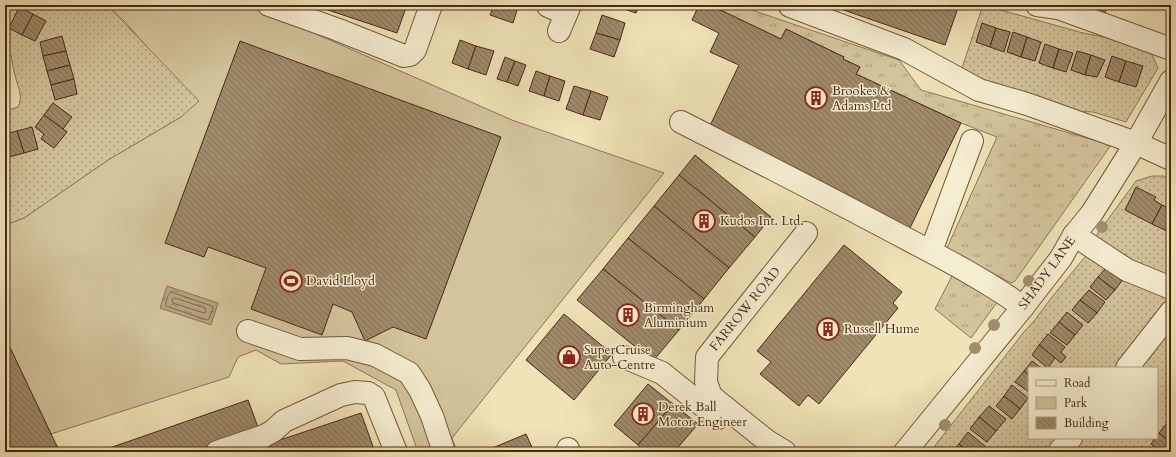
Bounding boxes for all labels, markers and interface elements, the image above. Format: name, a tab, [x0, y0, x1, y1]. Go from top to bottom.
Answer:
place label: Brookes & Adams Ltd	[832, 82, 892, 115]
building icon: Brookes & Adams Ltd	[803, 85, 829, 111]
building icon: Kudos Int. Ltd.	[691, 208, 717, 234]
place label: Kudos Int. Ltd.	[720, 212, 804, 230]
street label: SHADY LANE	[1014, 233, 1080, 313]
street label: FARROW ROAD	[705, 263, 785, 355]
sports icon: David Lloyd	[278, 268, 304, 294]
place label: David Lloyd	[306, 272, 375, 290]
place label: Birmingham Aluminium	[644, 299, 714, 332]
building icon: Birmingham Aluminium	[615, 302, 641, 328]
building icon: Russell Hume	[815, 316, 841, 342]
place label: Russell Hume	[844, 320, 920, 338]
place label: SuperCruise Auto-Centre	[584, 341, 655, 374]
shop icon: SuperCruise Auto-Centre	[556, 344, 582, 370]
legend	[1028, 367, 1158, 439]
text: Road	[1064, 375, 1091, 391]
text: Park	[1064, 395, 1088, 411]
place label: Derek Ball Motor Engineer	[658, 398, 747, 431]
building icon: Derek Ball Motor Engineer	[630, 401, 656, 427]
text: Building	[1064, 415, 1109, 431]

